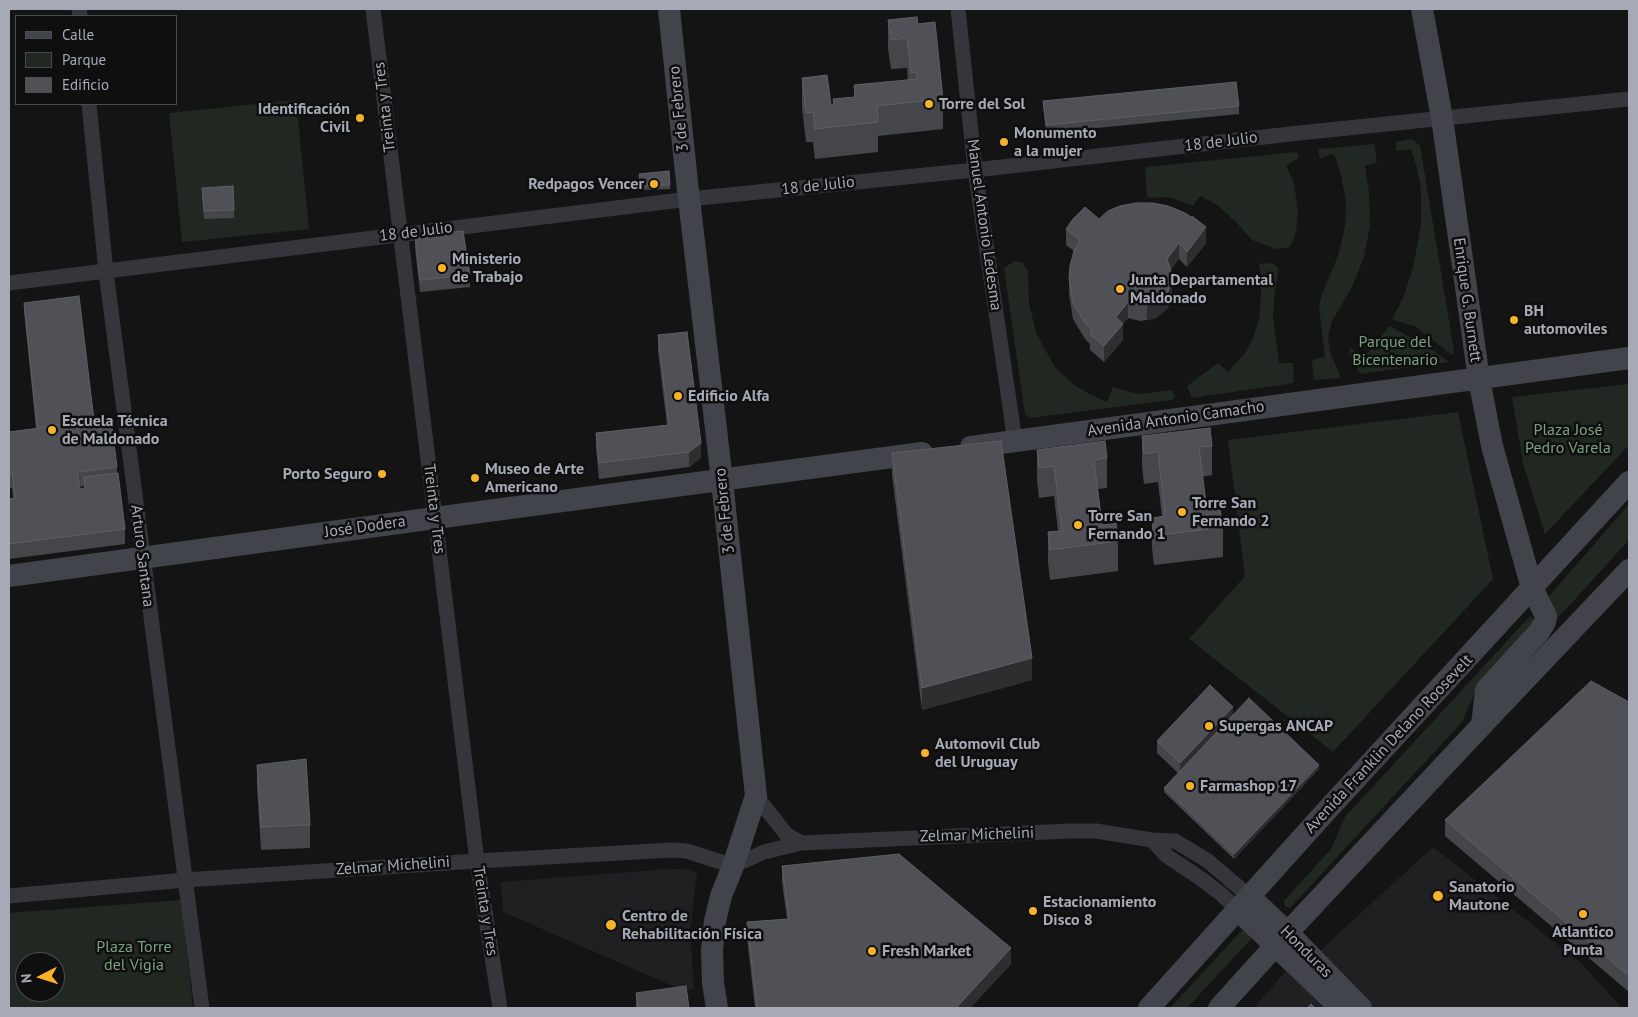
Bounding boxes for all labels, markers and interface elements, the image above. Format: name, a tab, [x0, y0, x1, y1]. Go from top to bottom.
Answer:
legend	[15, 15, 178, 105]
text: Calle	[62, 25, 94, 44]
text: Parque	[62, 50, 106, 69]
street label: Treinta y Tres	[370, 61, 400, 153]
street label: 3 de Febrero	[665, 65, 693, 153]
text: Edificio	[62, 75, 109, 94]
place label: Torre del Sol	[939, 94, 1025, 114]
marker: Torre del Sol	[923, 98, 935, 110]
place label: Identificación Civil	[258, 99, 350, 137]
marker: Identificación Civil	[354, 112, 366, 124]
place label: Monumento a la mujer	[1014, 123, 1097, 161]
street label: 18 de Julio	[1183, 128, 1259, 156]
marker: Monumento a la mujer	[998, 136, 1010, 148]
street label: Manuel Antonio Ledesma	[962, 138, 1006, 312]
street label: 18 de Julio	[780, 173, 856, 199]
place label: Redpagos Vencer	[528, 174, 644, 194]
marker: Redpagos Vencer	[648, 178, 660, 190]
street label: 18 de Julio	[378, 218, 454, 246]
street label: Enrique G. Burnett	[1449, 237, 1485, 363]
place label: Ministerio de Trabajo	[452, 249, 523, 287]
marker: Ministerio de Trabajo	[436, 262, 448, 274]
place label: Junta Departamental Maldonado	[1130, 270, 1273, 308]
marker: Junta Departamental Maldonado	[1114, 283, 1126, 295]
place label: BH automoviles	[1524, 301, 1607, 339]
marker: BH automoviles	[1508, 314, 1520, 326]
park label: Parque del Bicentenario	[1352, 332, 1438, 370]
place label: Edificio Alfa	[688, 386, 769, 406]
marker: Edificio Alfa	[672, 390, 684, 402]
street label: Avenida Antonio Camacho	[1086, 397, 1266, 441]
place label: Escuela Técnica de Maldonado	[62, 411, 168, 449]
park label: Plaza José Pedro Varela	[1525, 420, 1611, 458]
marker: Escuela Técnica de Maldonado	[46, 424, 58, 436]
place label: Museo de Arte Americano	[485, 459, 584, 497]
street label: Treinta y Tres	[419, 463, 449, 555]
place label: Porto Seguro	[283, 464, 372, 484]
street label: 3 de Febrero	[711, 467, 739, 555]
marker: Porto Seguro	[376, 468, 388, 480]
marker: Museo de Arte Americano	[469, 472, 481, 484]
place label: Torre San Fernando 2	[1192, 493, 1270, 531]
street label: Arturo Santana	[126, 504, 158, 608]
place label: Torre San Fernando 1	[1088, 506, 1166, 544]
marker: Torre San Fernando 2	[1176, 506, 1188, 518]
street label: José Dodera	[323, 512, 407, 542]
marker: Torre San Fernando 1	[1072, 519, 1084, 531]
street label: Avenida Franklin Delano Roosevelt	[1301, 651, 1477, 837]
place label: Supergas ANCAP	[1219, 716, 1333, 736]
marker: Supergas ANCAP	[1203, 720, 1215, 732]
place label: Automovil Club del Uruguay	[935, 734, 1040, 772]
marker: Automovil Club del Uruguay	[919, 747, 931, 759]
place label: Farmashop 17	[1200, 776, 1297, 796]
marker: Farmashop 17	[1184, 780, 1196, 792]
street label: Zelmar Michelini	[920, 823, 1034, 847]
street label: Zelmar Michelini	[335, 852, 451, 880]
street label: Treinta y Tres	[468, 865, 502, 957]
place label: Sanatorio Mautone	[1449, 877, 1515, 915]
marker: Sanatorio Mautone	[1431, 889, 1445, 903]
place label: Estacionamiento Disco 8	[1043, 892, 1156, 930]
marker: Estacionamiento Disco 8	[1027, 905, 1039, 917]
place label: Centro de Rehabilitación Física	[622, 906, 762, 944]
marker: Atlantico Punta	[1577, 908, 1589, 920]
marker: Centro de Rehabilitación Física	[604, 918, 618, 932]
street label: Honduras	[1276, 922, 1336, 982]
place label: Atlantico Punta	[1552, 922, 1614, 960]
park label: Plaza Torre del Vigia	[96, 937, 172, 975]
place label: Fresh Market	[882, 941, 971, 961]
marker: Fresh Market	[866, 945, 878, 957]
north arrow	[15, 952, 65, 1002]
text: N	[17, 973, 35, 984]

